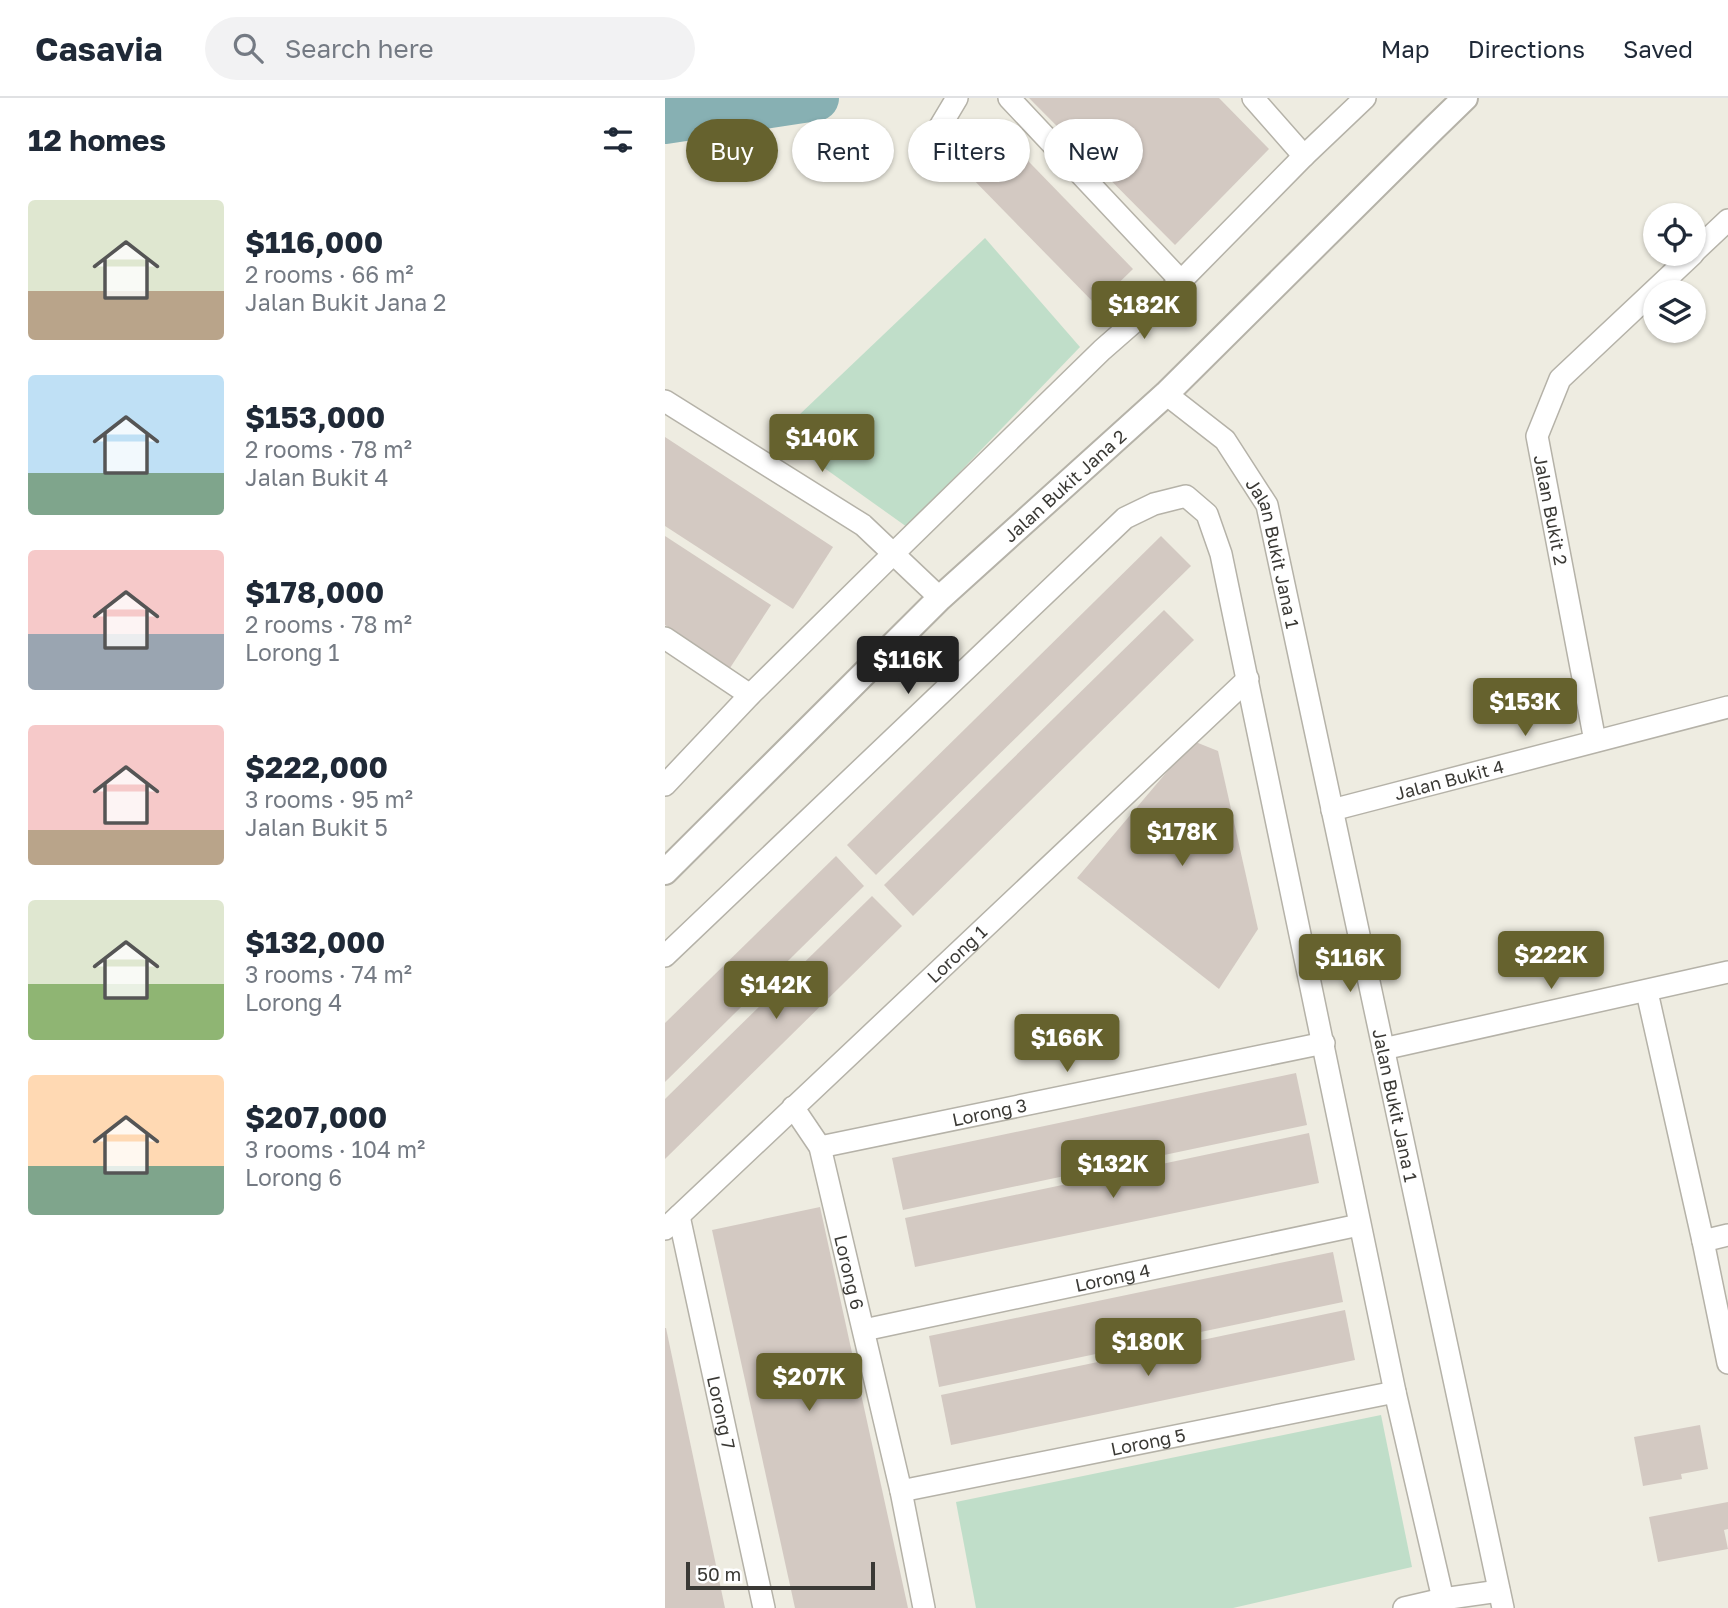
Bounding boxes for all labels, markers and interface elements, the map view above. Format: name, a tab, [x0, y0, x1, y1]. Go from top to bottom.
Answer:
search box	[205, 17, 695, 80]
text: Casavia	[35, 29, 163, 68]
icon: search	[229, 29, 267, 67]
text: Search here	[285, 33, 434, 64]
text: Map	[1381, 34, 1430, 63]
text: Directions	[1468, 34, 1585, 63]
text: Saved	[1623, 34, 1693, 63]
chip: Buy	[686, 119, 778, 182]
chip: Rent	[792, 119, 894, 182]
chip: Filters	[908, 119, 1030, 182]
chip: New	[1044, 119, 1143, 182]
icon: filters	[599, 121, 637, 159]
text: 12 homes	[28, 122, 166, 158]
map controls	[1643, 203, 1706, 343]
button: locate	[1643, 203, 1706, 266]
text: $116,000	[245, 224, 383, 260]
icon: home	[84, 228, 168, 312]
text: 2 rooms · 66 m²	[245, 260, 414, 288]
button: layers	[1643, 280, 1706, 343]
pin: $182K	[1095, 282, 1193, 341]
text: Jalan Bukit Jana 2	[245, 288, 446, 316]
text: $182K	[1108, 290, 1180, 318]
text: $153,000	[245, 399, 385, 435]
icon: home	[84, 403, 168, 487]
pin: $140K	[773, 414, 871, 474]
text: $140K	[785, 423, 859, 451]
street label: Jalan Bukit Jana 2	[999, 425, 1130, 547]
text: 2 rooms · 78 m²	[245, 435, 412, 463]
street label: Jalan Bukit 2	[1530, 453, 1572, 567]
text: Jalan Bukit 4	[245, 463, 388, 491]
street label: Jalan Bukit Jana 1	[1241, 474, 1304, 631]
text: $178,000	[245, 574, 384, 610]
icon: home	[84, 578, 168, 662]
text: 2 rooms · 78 m²	[245, 610, 412, 638]
pin: $116K	[859, 636, 957, 696]
text: Lorong 1	[245, 638, 339, 666]
text: $116K	[873, 645, 943, 673]
pin: $153K	[1476, 678, 1574, 738]
text: $153K	[1489, 687, 1561, 715]
text: $222,000	[245, 749, 388, 785]
icon: home	[84, 753, 168, 837]
street label: Jalan Bukit 4	[1392, 755, 1506, 804]
text: 3 rooms · 95 m²	[245, 785, 413, 813]
pin: $178K	[1133, 808, 1231, 868]
text: Jalan Bukit 5	[245, 813, 388, 841]
text: $178K	[1146, 817, 1218, 845]
street label: Lorong 1	[922, 920, 991, 987]
text: $132,000	[245, 924, 385, 960]
icon: home	[84, 928, 168, 1012]
pin: $222K	[1502, 932, 1600, 991]
pin: $116K	[1301, 934, 1399, 994]
text: $222K	[1514, 940, 1588, 968]
text: $116K	[1315, 943, 1385, 971]
text: 3 rooms · 74 m²	[245, 960, 412, 988]
pin: $142K	[727, 962, 825, 1021]
text: $142K	[740, 970, 812, 998]
text: Lorong 4	[245, 988, 342, 1016]
pin: $166K	[1018, 1014, 1116, 1074]
text: $166K	[1030, 1023, 1104, 1051]
street label: Jalan Bukit Jana 1	[1368, 1027, 1423, 1184]
street label: Lorong 3	[950, 1094, 1029, 1130]
text: $207,000	[245, 1099, 387, 1135]
icon: home	[84, 1103, 168, 1187]
text: 3 rooms · 104 m²	[245, 1135, 425, 1163]
pin: $132K	[1064, 1140, 1162, 1200]
text: $132K	[1077, 1149, 1149, 1177]
text: Lorong 6	[245, 1163, 342, 1191]
street label: Lorong 6	[830, 1233, 869, 1312]
street label: Lorong 4	[1073, 1259, 1152, 1296]
pin: $180K	[1099, 1318, 1197, 1378]
text: $180K	[1111, 1327, 1185, 1355]
pin: $207K	[760, 1354, 858, 1413]
text: $207K	[772, 1362, 846, 1390]
street label: Lorong 7	[703, 1374, 740, 1451]
street label: Lorong 5	[1109, 1423, 1187, 1460]
scale bar	[686, 1559, 875, 1591]
text: 50 m	[697, 1562, 741, 1585]

